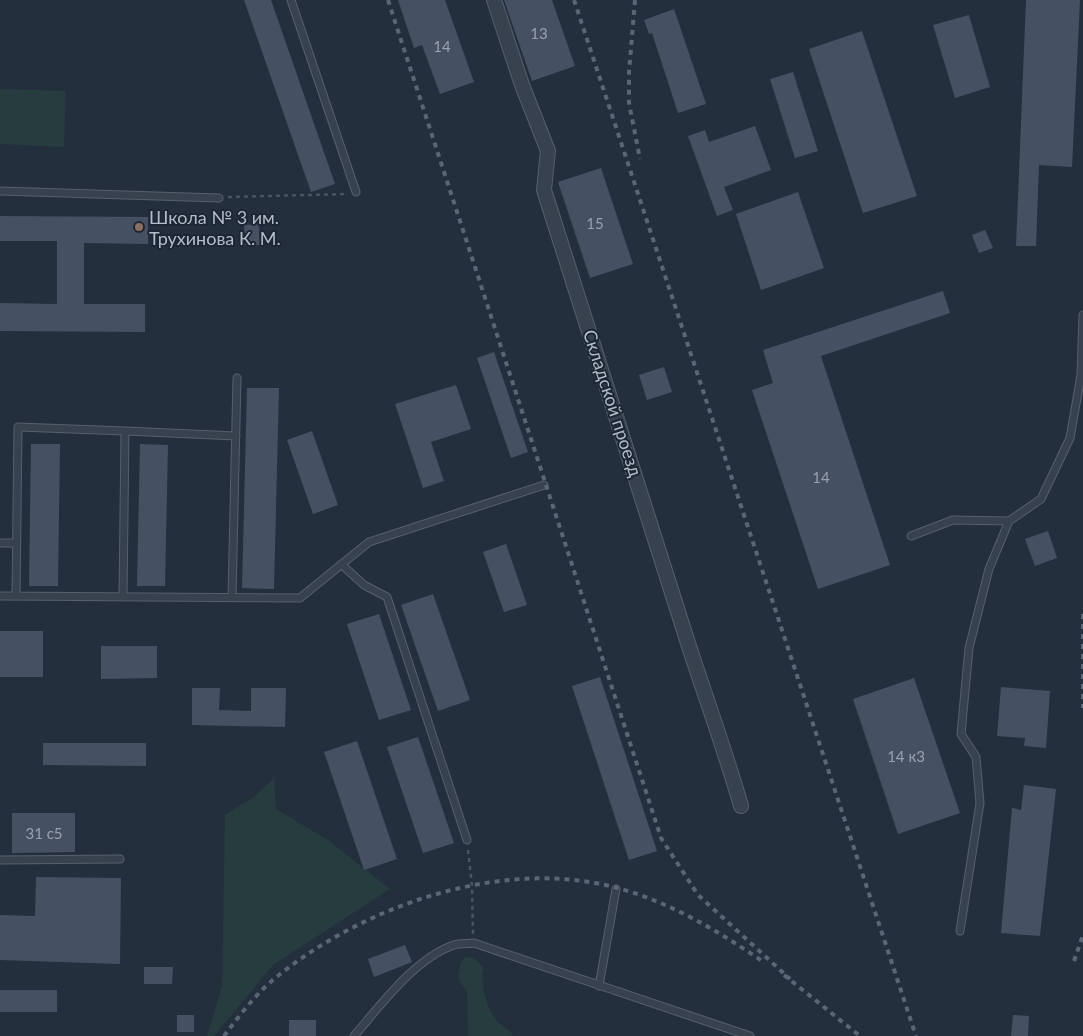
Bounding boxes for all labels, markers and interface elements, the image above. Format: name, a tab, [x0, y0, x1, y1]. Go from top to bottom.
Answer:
house number: 13	[530, 24, 548, 42]
house number: 14	[433, 37, 451, 55]
place label: Школа № 3 им. Трухинова К. М.	[149, 206, 281, 249]
house number: 15	[586, 214, 604, 232]
marker: Школа № 3 им. Трухинова К. М.	[133, 221, 145, 233]
street label: Складской проезд	[579, 327, 647, 479]
house number: 14	[812, 468, 830, 486]
house number: 14 к3	[887, 747, 925, 765]
house number: 31 с5	[25, 824, 63, 842]

